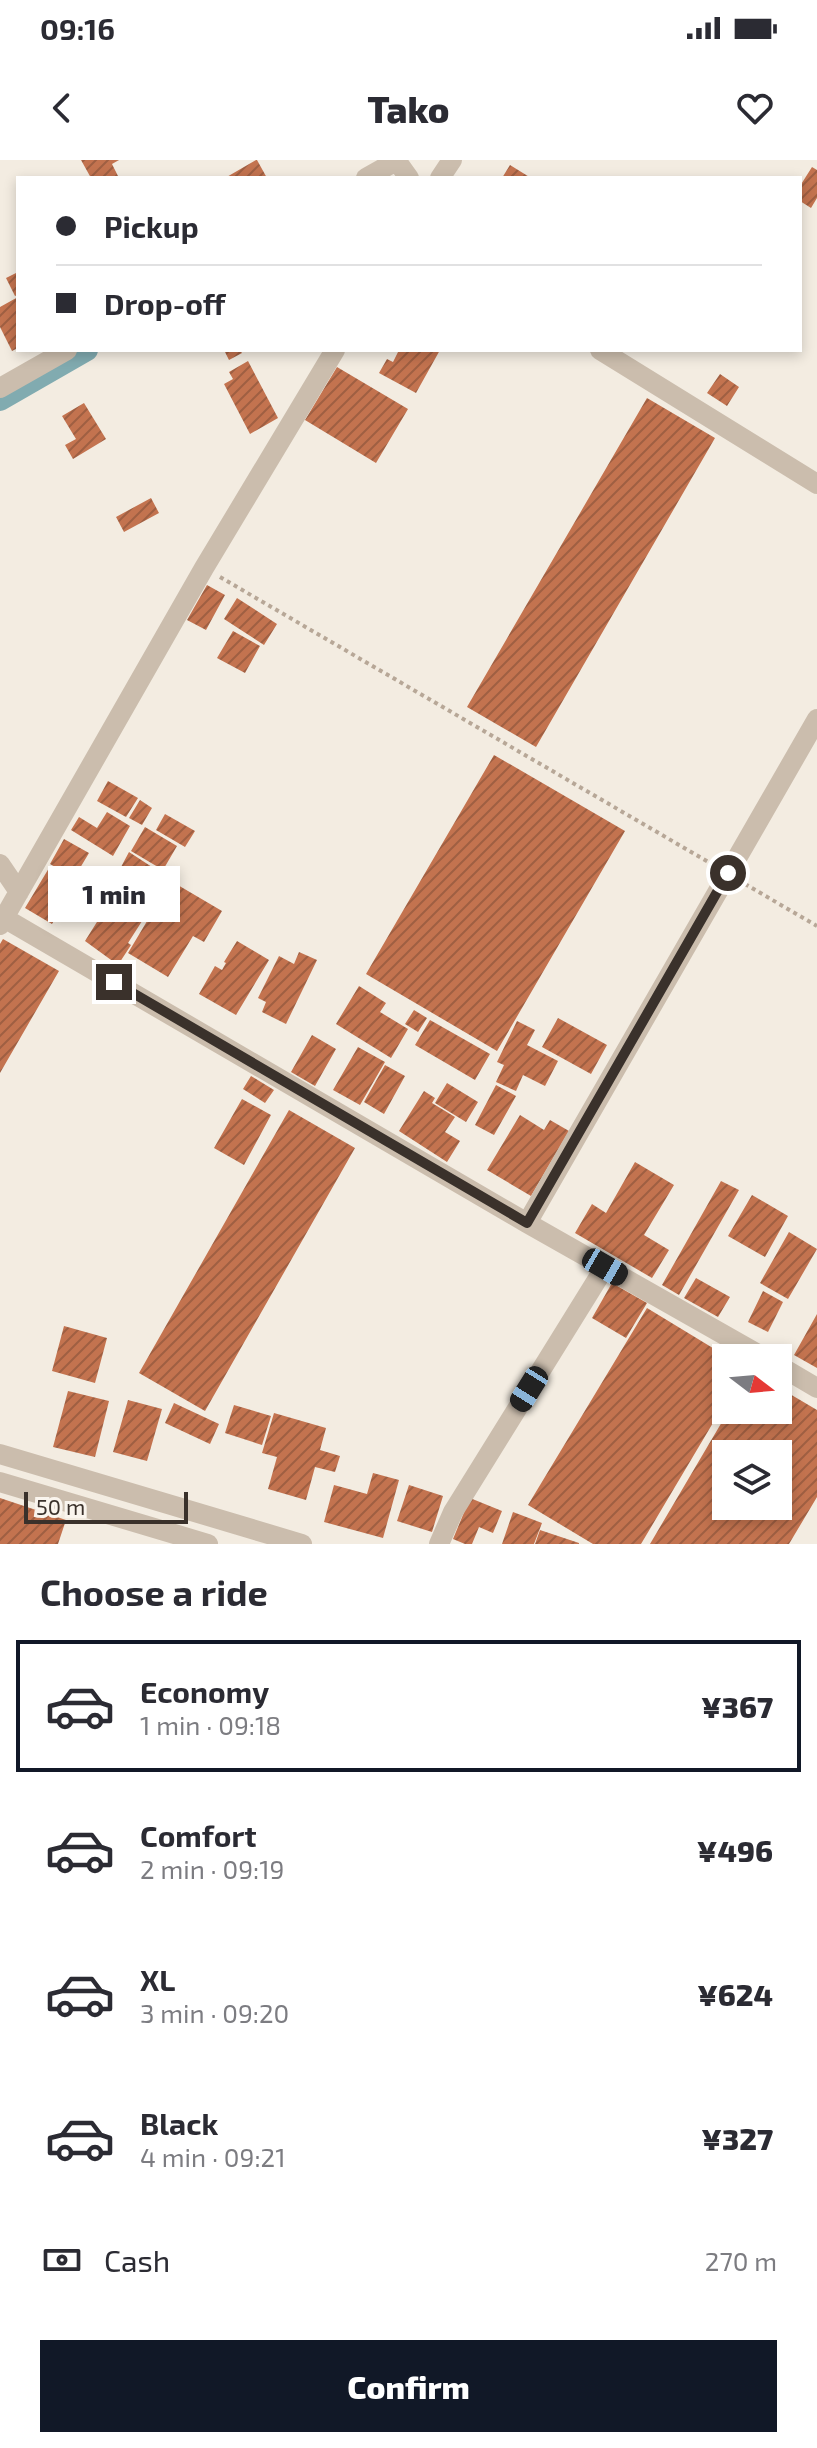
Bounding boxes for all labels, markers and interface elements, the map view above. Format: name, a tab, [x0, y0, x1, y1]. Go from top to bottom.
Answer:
text: 09:16	[40, 10, 115, 46]
icon: back	[40, 86, 84, 130]
icon: heart	[733, 86, 777, 130]
text: Tako	[368, 87, 449, 130]
text: Pickup	[104, 208, 199, 244]
text: Drop-off	[104, 285, 226, 321]
route start	[710, 855, 746, 891]
callout: 1 min	[48, 866, 180, 922]
text: 1 min	[82, 878, 146, 909]
route end	[96, 964, 132, 1000]
car	[578, 1245, 632, 1289]
north arrow	[712, 1344, 792, 1424]
map controls	[712, 1344, 792, 1520]
car	[506, 1362, 552, 1416]
button: layers	[712, 1440, 792, 1520]
scale bar	[24, 1488, 188, 1524]
text: 50 m	[36, 1493, 85, 1519]
text: Choose a ride	[40, 1570, 268, 1613]
icon: car	[44, 1670, 116, 1742]
text: Economy	[140, 1673, 269, 1709]
text: ¥367	[701, 1688, 773, 1724]
text: 1 min · 09:18	[140, 1709, 281, 1740]
icon: car	[44, 1814, 116, 1886]
text: Comfort	[140, 1817, 257, 1853]
text: ¥496	[697, 1832, 773, 1868]
text: 2 min · 09:19	[140, 1853, 284, 1884]
icon: car	[44, 1958, 116, 2030]
text: XL	[140, 1961, 175, 1997]
text: ¥624	[697, 1976, 773, 2012]
text: 3 min · 09:20	[140, 1997, 289, 2028]
icon: car	[44, 2102, 116, 2174]
text: Black	[140, 2105, 218, 2141]
text: ¥327	[701, 2120, 773, 2156]
text: 4 min · 09:21	[140, 2141, 286, 2172]
icon: cash	[40, 2238, 84, 2282]
text: Cash	[104, 2242, 170, 2278]
text: 270 m	[705, 2245, 777, 2276]
button: Confirm	[40, 2340, 777, 2432]

